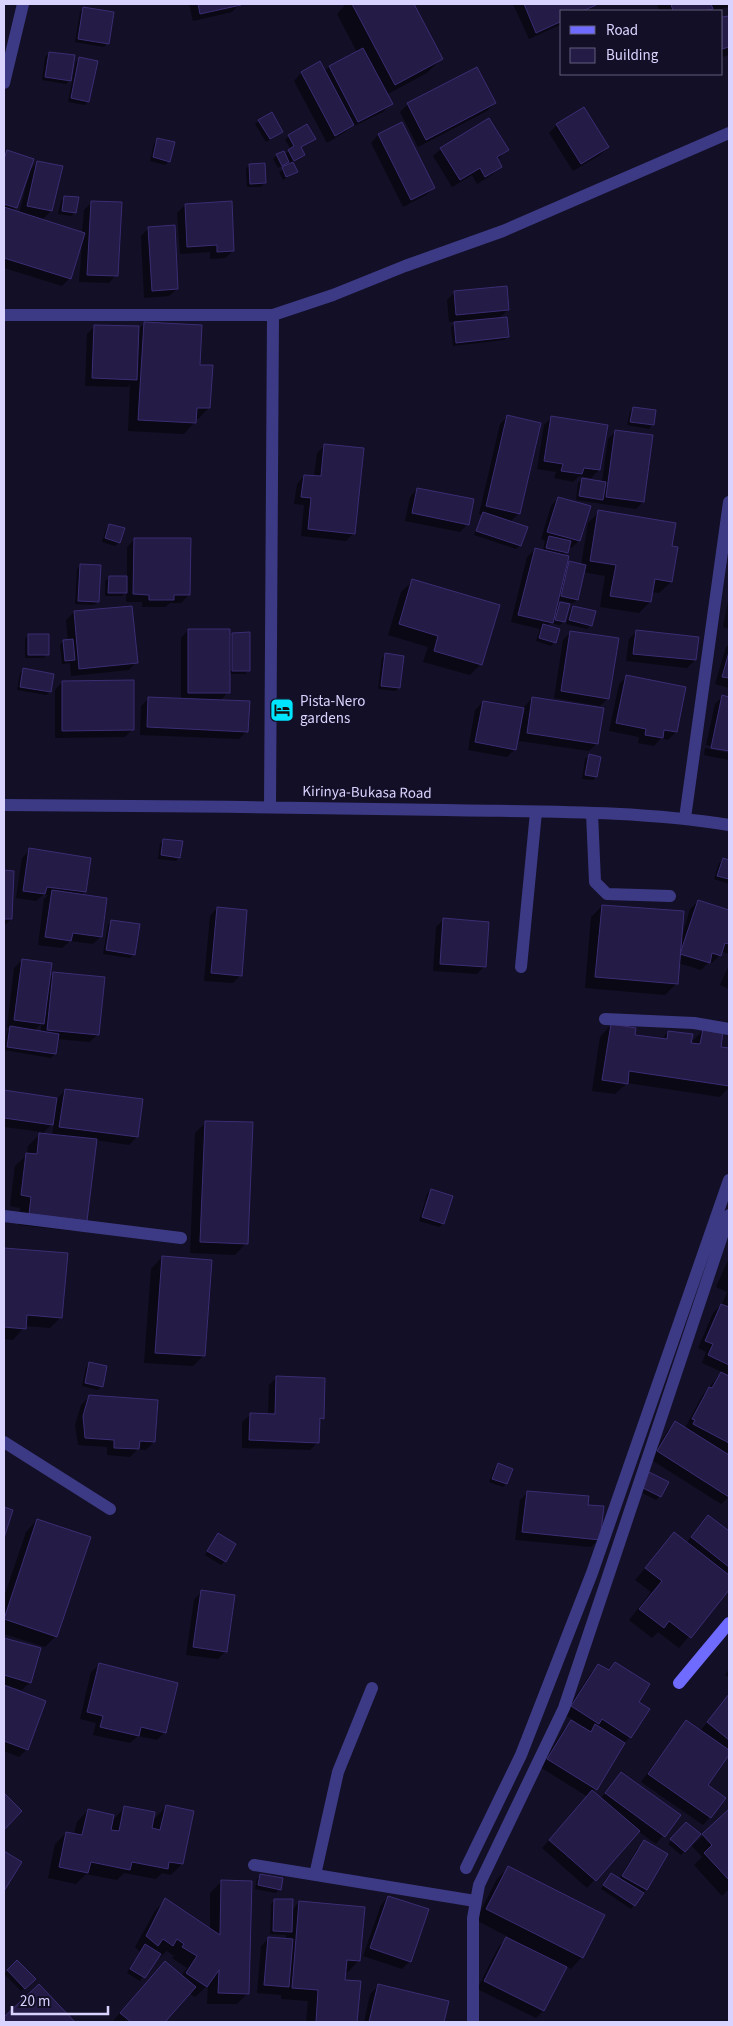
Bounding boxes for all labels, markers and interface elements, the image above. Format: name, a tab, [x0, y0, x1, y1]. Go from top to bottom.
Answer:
legend	[560, 10, 723, 75]
text: Road	[606, 20, 638, 41]
text: Building	[606, 45, 659, 66]
place label: Pista-Nero gardens	[300, 691, 365, 729]
hotel icon: Pista-Nero gardens	[269, 697, 295, 723]
street label: Kirinya-Bukasa Road	[302, 781, 432, 804]
scale bar	[12, 1984, 109, 2016]
text: 20 m	[20, 1991, 50, 2012]

